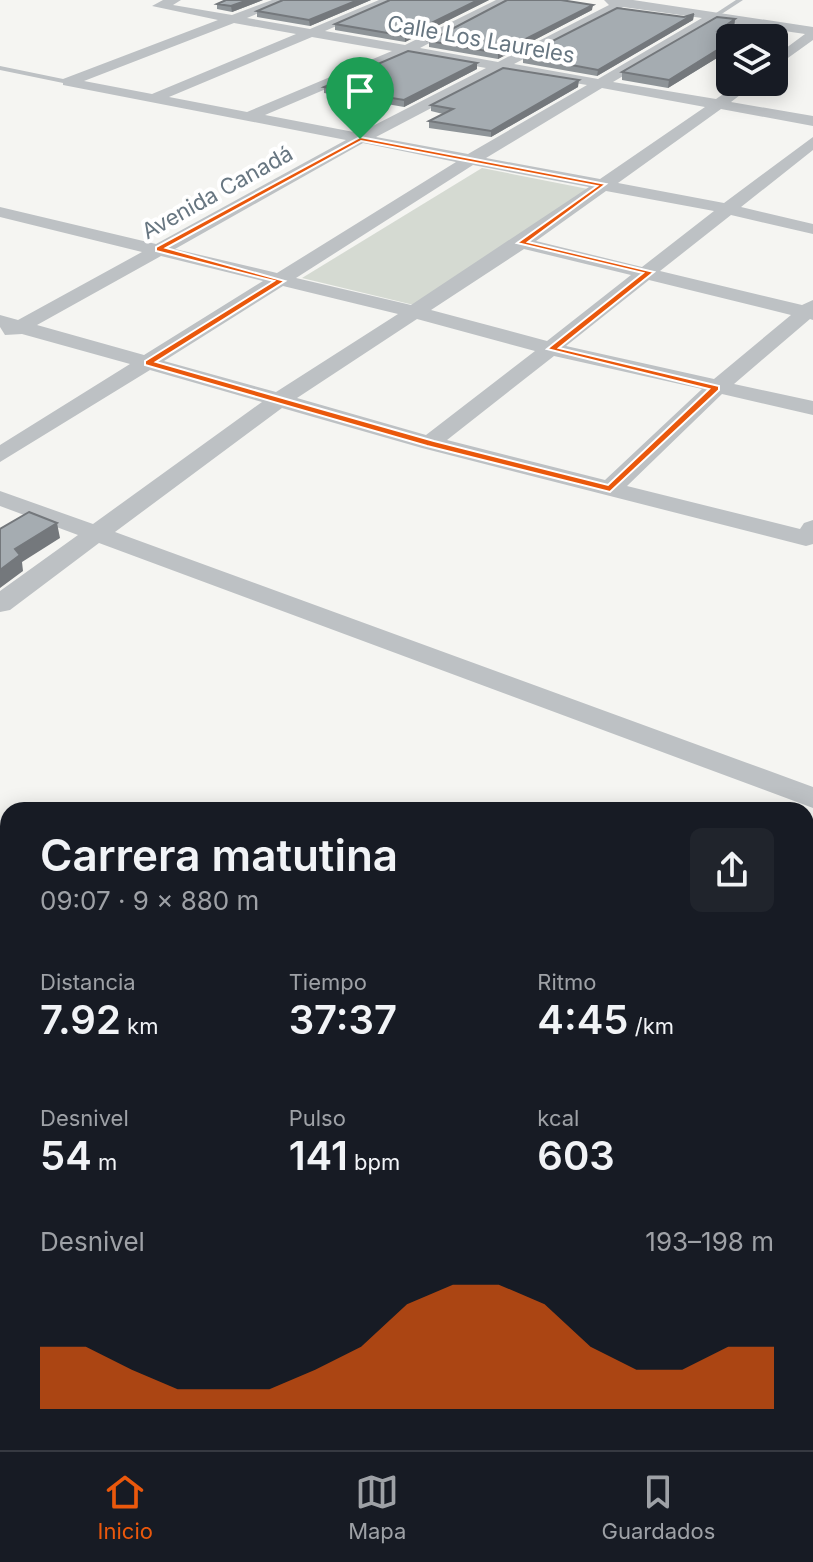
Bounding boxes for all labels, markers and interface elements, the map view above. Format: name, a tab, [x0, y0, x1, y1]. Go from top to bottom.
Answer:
street label: Calle Los Laureles	[385, 10, 577, 68]
map controls	[716, 24, 788, 96]
button: layers	[716, 24, 788, 96]
pin	[326, 57, 394, 139]
icon: arrive	[338, 69, 382, 113]
street label: Avenida Canadá	[137, 140, 297, 244]
text: Carrera matutina	[40, 828, 398, 882]
button: share	[690, 828, 774, 912]
text: 09:07 · 9 × 880 m	[40, 885, 259, 916]
text: Distancia	[40, 969, 136, 995]
text: Tiempo	[289, 969, 367, 995]
text: Ritmo	[537, 969, 596, 995]
text: 7.92	[40, 995, 121, 1044]
text: 37:37	[289, 995, 397, 1044]
text: 4:45	[537, 995, 629, 1044]
text: km	[121, 1013, 158, 1039]
text: /km	[629, 1013, 674, 1039]
text: Desnivel	[40, 1105, 129, 1131]
text: Pulso	[289, 1105, 346, 1131]
text: kcal	[537, 1105, 579, 1131]
text: 54	[40, 1131, 92, 1180]
text: 141	[289, 1131, 348, 1180]
text: 603	[537, 1131, 615, 1180]
text: m	[92, 1149, 117, 1175]
text: bpm	[348, 1149, 400, 1175]
text: Desnivel	[40, 1226, 145, 1257]
text: 193–198 m	[645, 1226, 774, 1257]
tab: Inicio	[98, 1470, 153, 1544]
tab: Mapa	[348, 1470, 406, 1544]
tab: Guardados	[602, 1470, 715, 1544]

